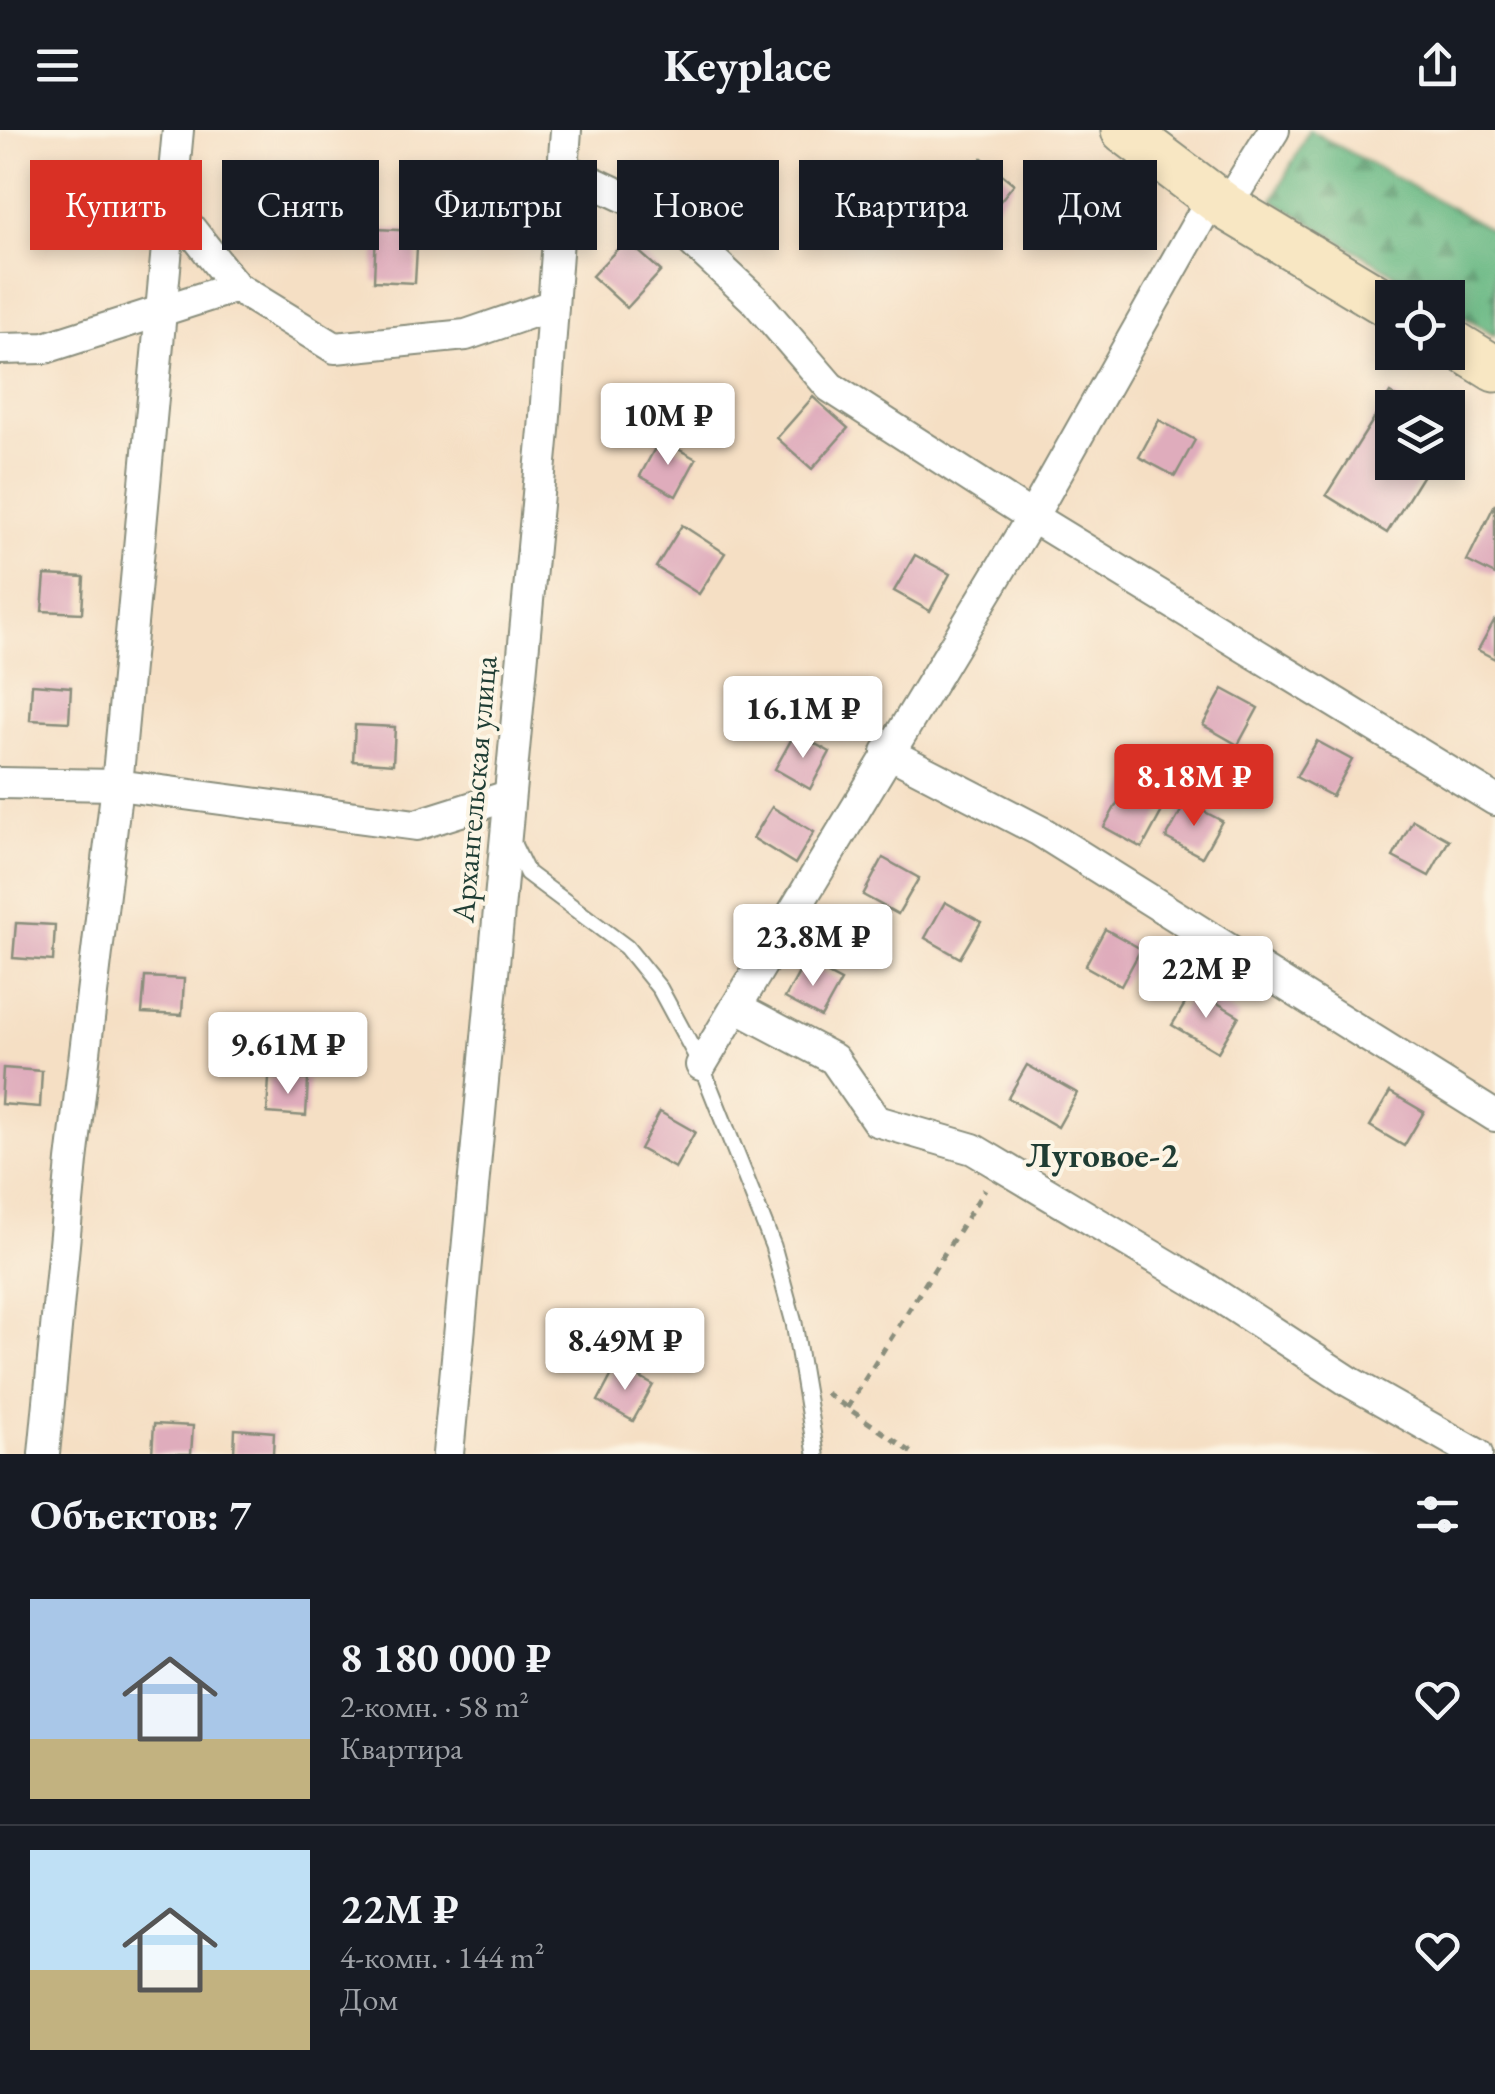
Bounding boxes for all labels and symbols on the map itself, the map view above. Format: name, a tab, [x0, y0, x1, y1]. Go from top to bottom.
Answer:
pin: 10M ₽	[598, 383, 738, 468]
street label: Архангельская улица	[441, 653, 507, 925]
pin: 16.1M ₽	[711, 676, 895, 761]
pin: 8.18M ₽	[1102, 744, 1286, 829]
pin: 23.8M ₽	[721, 904, 905, 989]
pin: 22M ₽	[1136, 936, 1276, 1021]
pin: 9.61M ₽	[196, 1012, 380, 1097]
district label: Луговое-2	[1026, 1132, 1179, 1177]
pin: 8.49M ₽	[533, 1308, 717, 1393]

